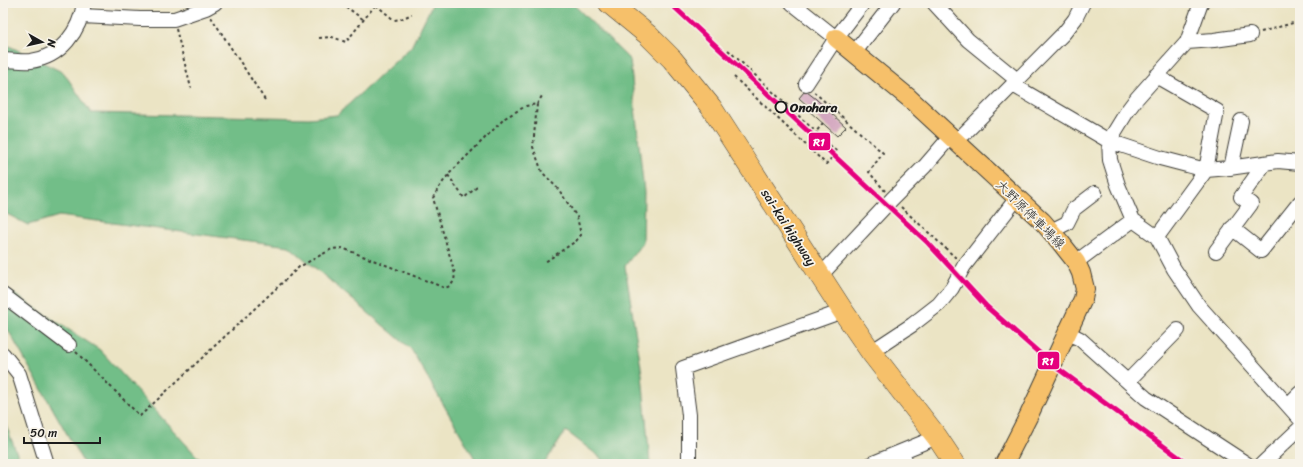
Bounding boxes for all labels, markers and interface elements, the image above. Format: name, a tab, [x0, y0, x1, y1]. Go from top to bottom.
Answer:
north arrow	[22, 22, 62, 62]
text: N	[41, 37, 61, 49]
place label: Onohara	[789, 96, 838, 119]
marker: Onohara	[774, 100, 788, 114]
line badge: R1	[808, 132, 831, 151]
text: R1	[812, 133, 825, 152]
street label: 大野原停車場線	[990, 174, 1072, 255]
street label: sai-kai highway	[754, 183, 822, 271]
line badge: R1	[1037, 351, 1060, 370]
text: R1	[1041, 352, 1054, 371]
scale bar	[24, 419, 100, 445]
text: 50 m	[30, 422, 57, 444]

